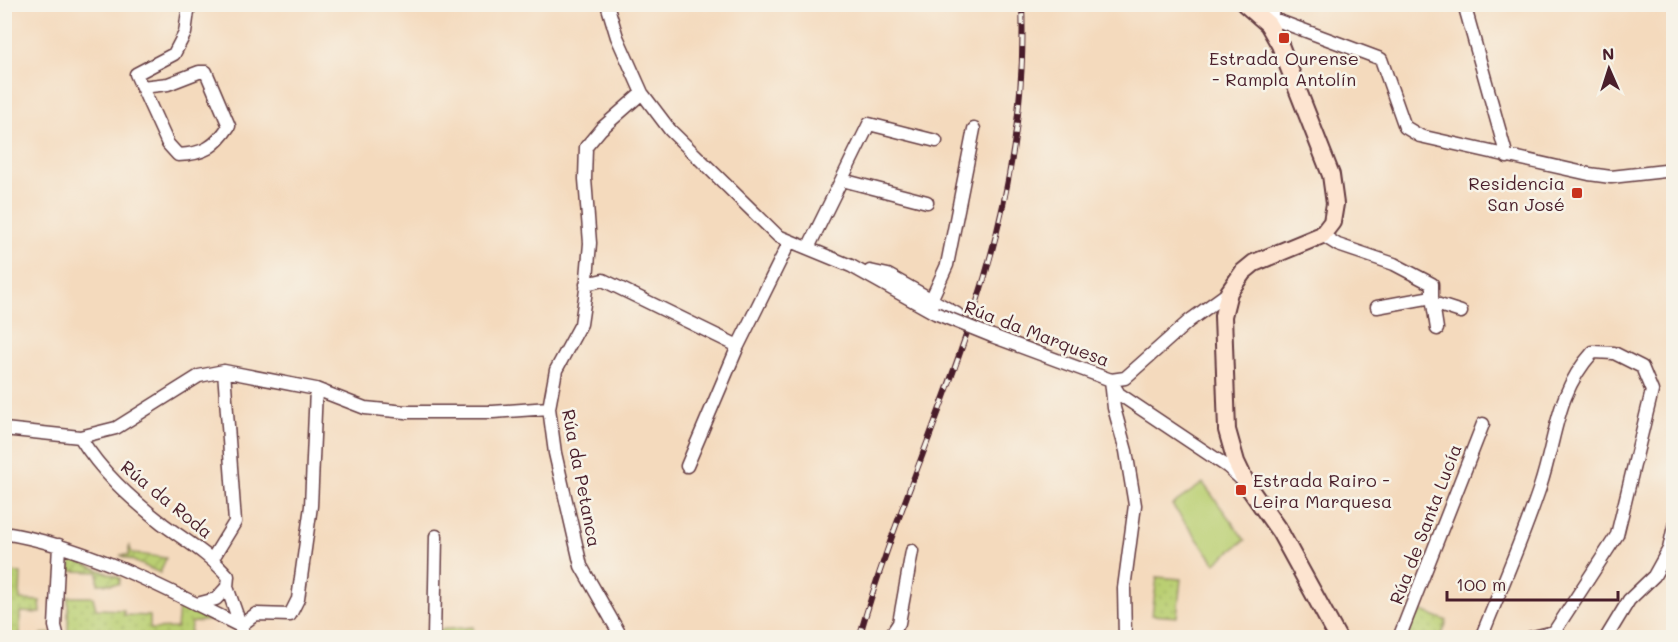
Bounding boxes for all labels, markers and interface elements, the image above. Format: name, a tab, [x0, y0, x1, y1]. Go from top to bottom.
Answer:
marker: Estrada Ourense - Rampla Antolín	[1277, 31, 1291, 45]
north arrow	[1579, 39, 1639, 99]
text: N	[1602, 43, 1615, 64]
place label: Estrada Ourense - Rampla Antolín	[1209, 46, 1359, 91]
place label: Residencia San José	[1468, 171, 1565, 216]
marker: Residencia San José	[1570, 186, 1584, 200]
street label: Rúa da Marquesa	[961, 294, 1113, 372]
street label: Rúa da Petanca	[557, 407, 607, 549]
street label: Rúa de Santa Lucía	[1383, 441, 1467, 607]
street label: Rúa da Roda	[116, 455, 218, 543]
place label: Estrada Rairo - Leira Marquesa	[1253, 468, 1392, 513]
marker: Estrada Rairo - Leira Marquesa	[1234, 483, 1248, 497]
scale bar	[1447, 564, 1618, 602]
text: 100 m	[1456, 572, 1506, 596]

